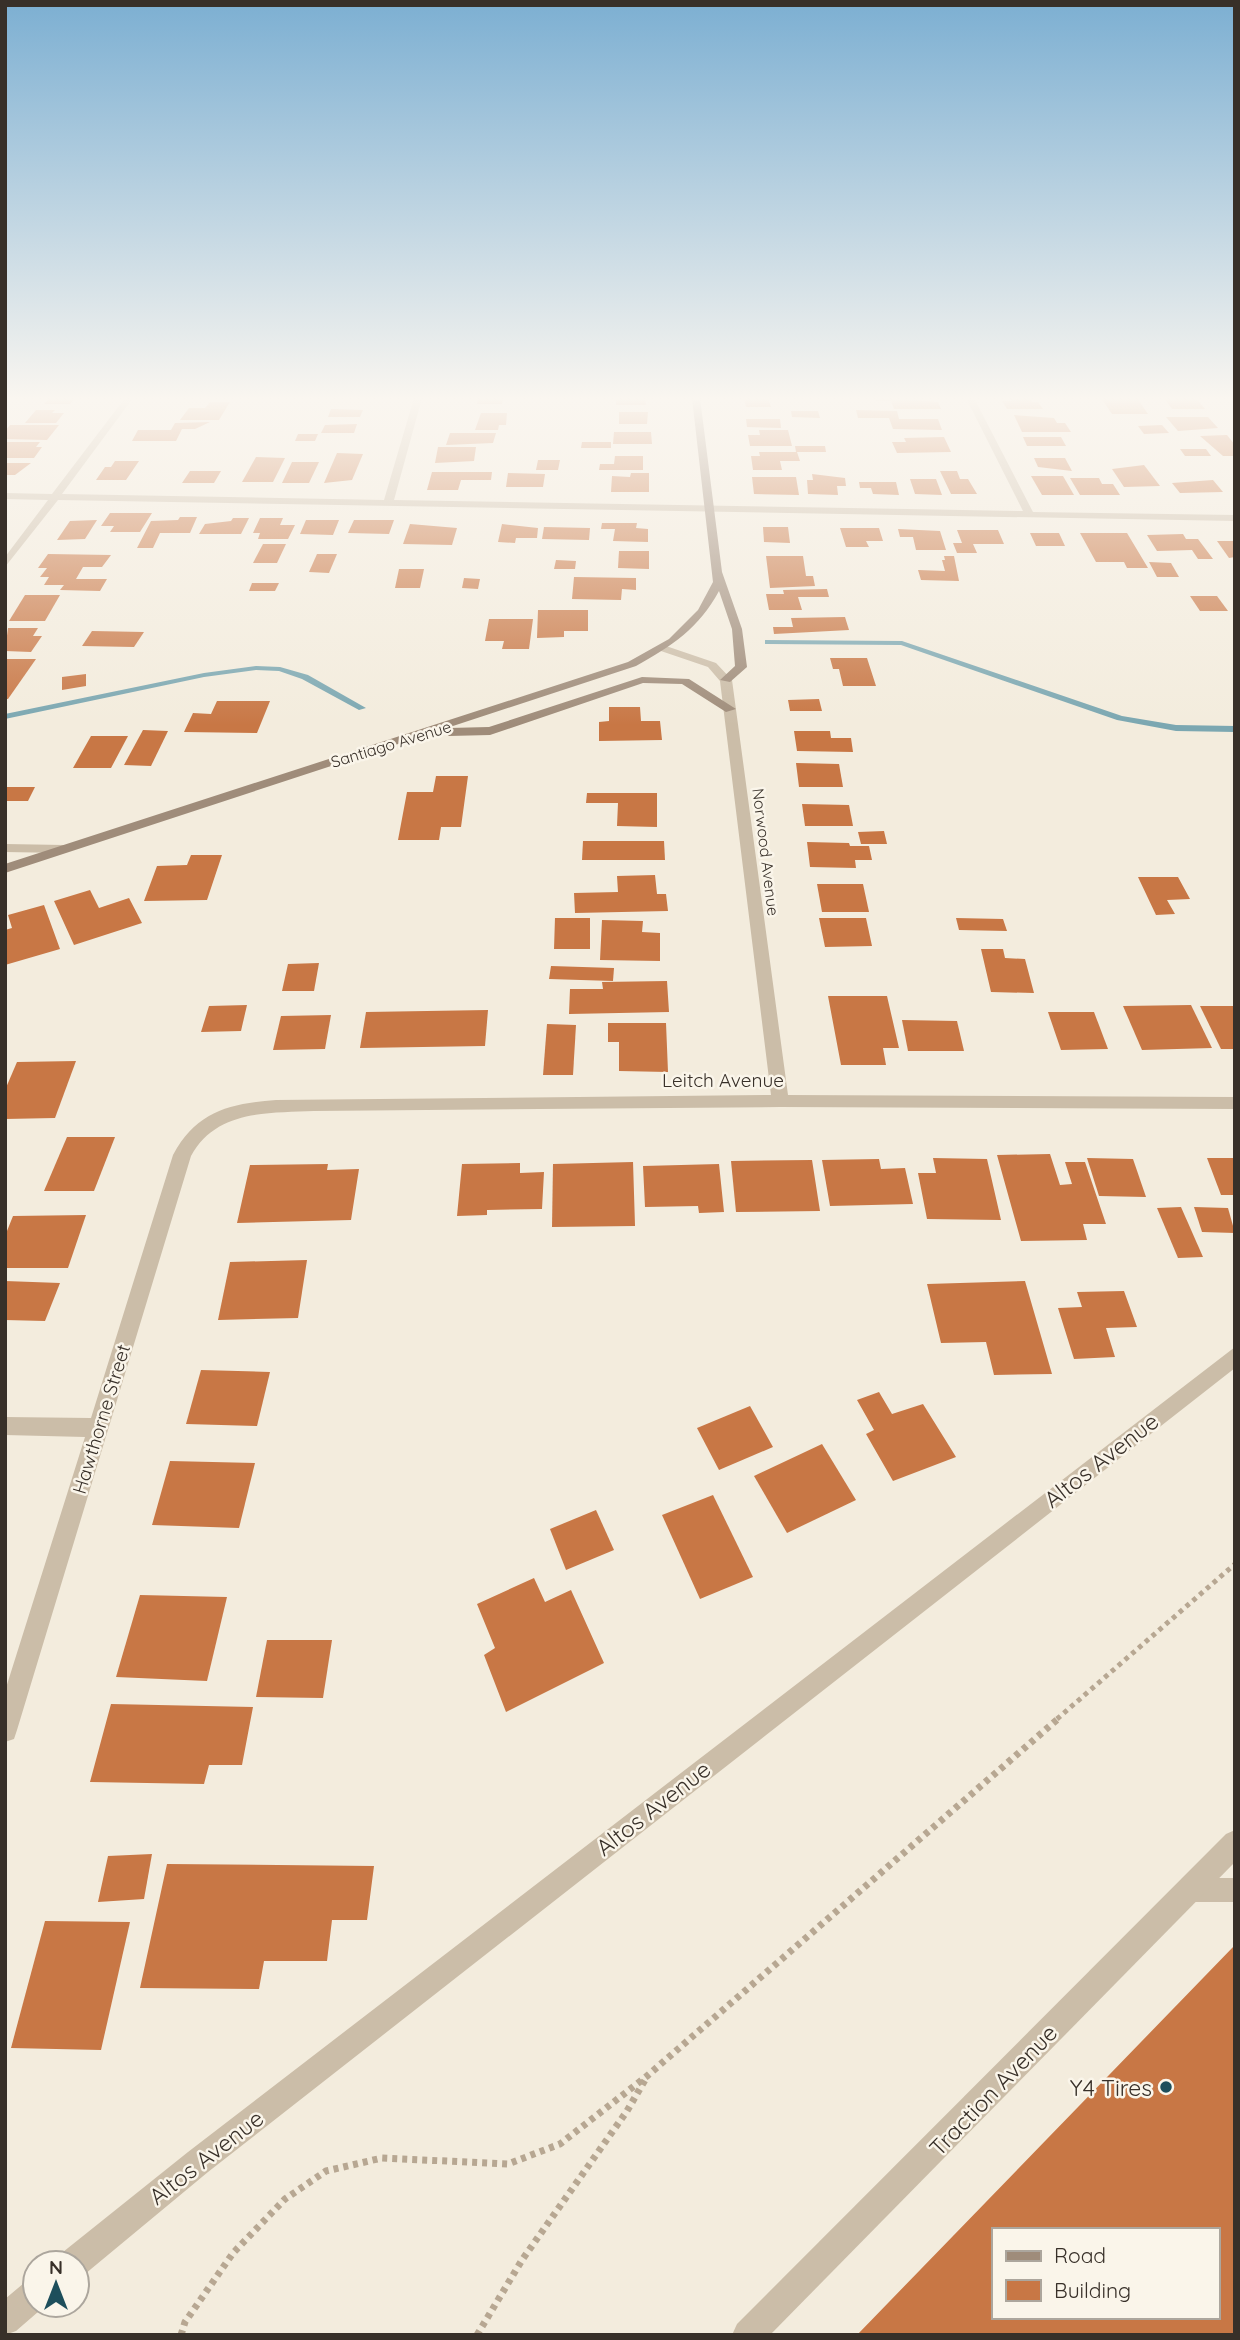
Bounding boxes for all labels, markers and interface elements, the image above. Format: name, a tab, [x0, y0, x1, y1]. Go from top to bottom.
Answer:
street label: Santiago Avenue	[328, 716, 454, 772]
street label: Norwood Avenue	[748, 787, 784, 917]
street label: Leitch Avenue	[662, 1068, 784, 1092]
street label: Hawthorne Street	[67, 1341, 135, 1497]
street label: Altos Avenue	[1038, 1406, 1164, 1514]
street label: Altos Avenue	[590, 1754, 716, 1862]
street label: Traction Avenue	[923, 2018, 1063, 2162]
place label: Y4 Tires	[1070, 2073, 1152, 2102]
marker: Y4 Tires	[1158, 2079, 1174, 2095]
street label: Altos Avenue	[143, 2103, 269, 2211]
legend	[992, 2228, 1219, 2319]
text: Road	[1054, 2242, 1106, 2268]
north arrow	[21, 2249, 91, 2319]
text: N	[49, 2255, 63, 2279]
text: Building	[1054, 2277, 1131, 2303]

